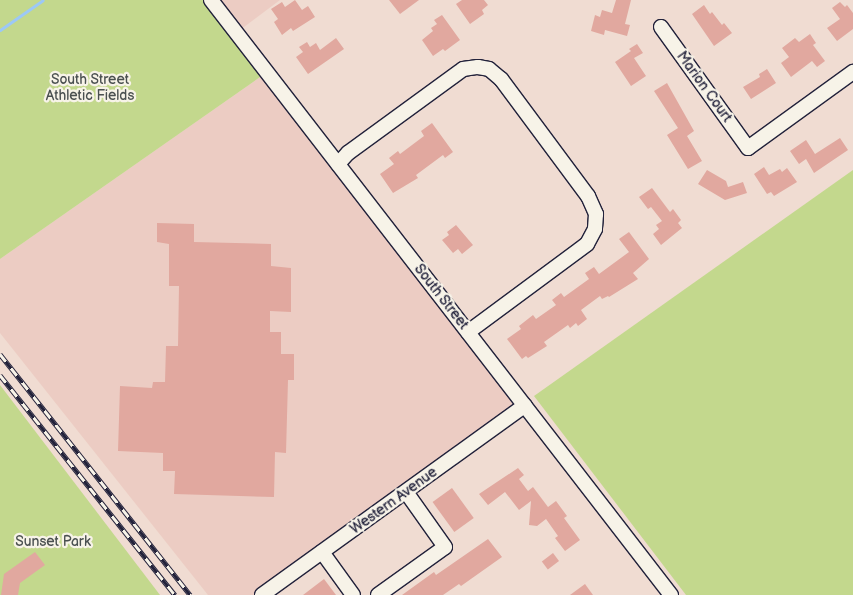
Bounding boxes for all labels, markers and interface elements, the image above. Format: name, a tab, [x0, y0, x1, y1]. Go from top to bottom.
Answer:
street label: Marion Court	[673, 48, 735, 126]
park label: South Street Athletic Fields	[46, 72, 134, 104]
street label: South Street	[410, 261, 472, 333]
street label: Western Avenue	[347, 464, 441, 538]
park label: Sunset Park	[15, 534, 91, 550]

